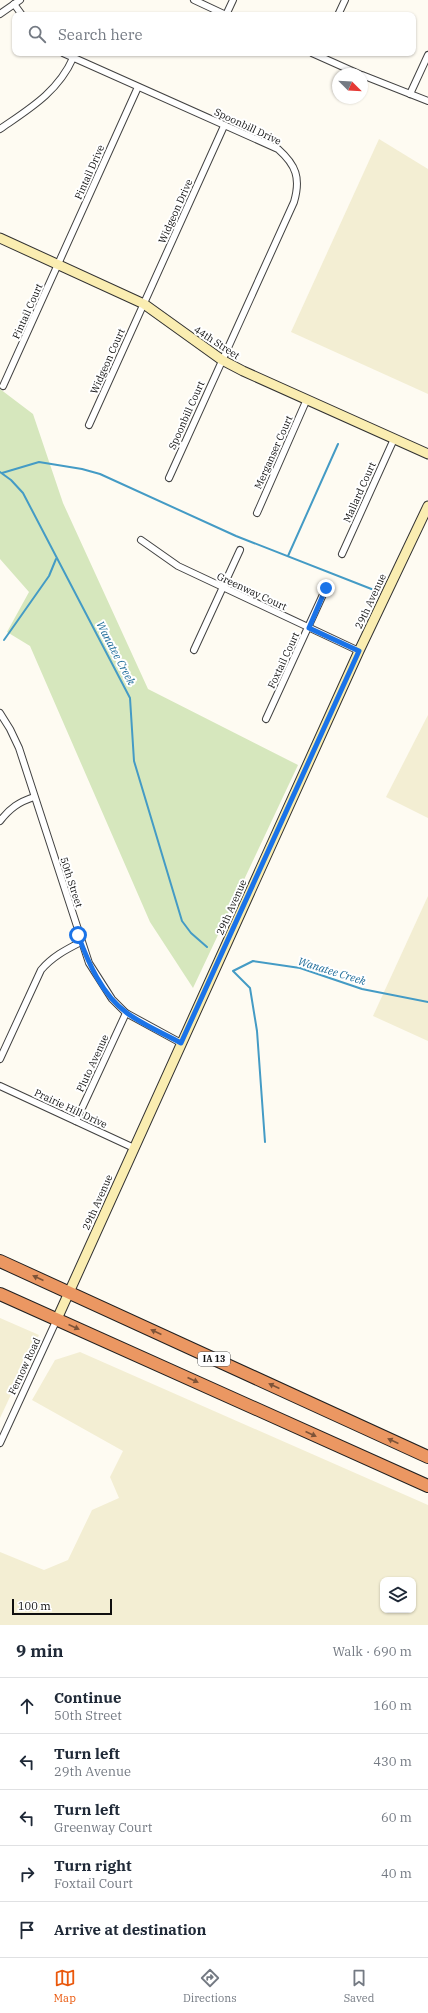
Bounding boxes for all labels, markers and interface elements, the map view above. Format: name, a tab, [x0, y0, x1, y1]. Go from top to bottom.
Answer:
search box	[12, 12, 416, 56]
icon: search	[26, 23, 48, 45]
text: Search here	[58, 25, 143, 44]
north arrow	[332, 68, 368, 104]
street label: Spoonbill Drive	[212, 105, 283, 148]
street label: Pintail Drive	[72, 143, 107, 202]
street label: Widgeon Drive	[155, 177, 195, 245]
street label: Pintail Court	[9, 281, 46, 341]
street label: 44th Street	[191, 323, 243, 362]
street label: Widgeon Court	[87, 326, 128, 396]
street label: Spoonbill Court	[166, 379, 208, 451]
street label: Merganser Court	[251, 413, 296, 491]
street label: Mallard Court	[340, 460, 379, 524]
street label: Greenway Court	[215, 570, 289, 614]
street label: 29th Avenue	[352, 572, 389, 631]
route end	[317, 579, 335, 597]
water label: Wanatee Creek	[93, 619, 139, 687]
street label: Foxtail Court	[265, 630, 302, 690]
street label: 50th Street	[57, 855, 86, 909]
street label: 29th Avenue	[213, 877, 249, 937]
route start	[69, 926, 87, 944]
water label: Wanatee Creek	[296, 954, 368, 988]
street label: Pluto Avenue	[73, 1032, 111, 1094]
street label: Prairie Hill Drive	[32, 1086, 109, 1131]
street label: 29th Avenue	[79, 1172, 115, 1232]
one-way arrow	[31, 1275, 43, 1281]
one-way arrow	[69, 1324, 80, 1330]
one-way arrow	[150, 1329, 162, 1335]
street label: Fernow Road	[6, 1336, 43, 1397]
road number: IA 13	[198, 1352, 230, 1366]
one-way arrow	[187, 1378, 199, 1384]
one-way arrow	[268, 1383, 280, 1389]
one-way arrow	[306, 1431, 317, 1437]
one-way arrow	[386, 1437, 398, 1443]
map controls	[380, 1577, 416, 1613]
button: layers	[380, 1577, 416, 1613]
scale bar	[12, 1597, 112, 1616]
text: 100 m	[18, 1599, 51, 1613]
text: 9 min	[16, 1640, 64, 1662]
text: Walk · 690 m	[333, 1643, 412, 1660]
text: Continue	[54, 1688, 121, 1707]
icon: ahead	[16, 1695, 38, 1717]
text: 160 m	[373, 1697, 412, 1714]
text: 50th Street	[54, 1707, 122, 1724]
text: Turn left	[54, 1744, 120, 1763]
icon: left	[16, 1751, 38, 1773]
text: 430 m	[373, 1753, 412, 1770]
text: 29th Avenue	[54, 1763, 131, 1780]
text: Turn left	[54, 1800, 120, 1819]
icon: left	[16, 1807, 38, 1829]
text: 60 m	[381, 1809, 412, 1826]
text: Greenway Court	[54, 1819, 152, 1836]
text: Turn right	[54, 1856, 132, 1875]
icon: right	[16, 1863, 38, 1885]
text: 40 m	[381, 1865, 412, 1882]
text: Foxtail Court	[54, 1875, 133, 1892]
icon: arrive	[16, 1919, 38, 1941]
text: Arrive at destination	[54, 1920, 206, 1939]
tab: Map	[54, 1967, 76, 2005]
tab: Directions	[183, 1967, 237, 2005]
tab: Saved	[344, 1967, 374, 2005]

